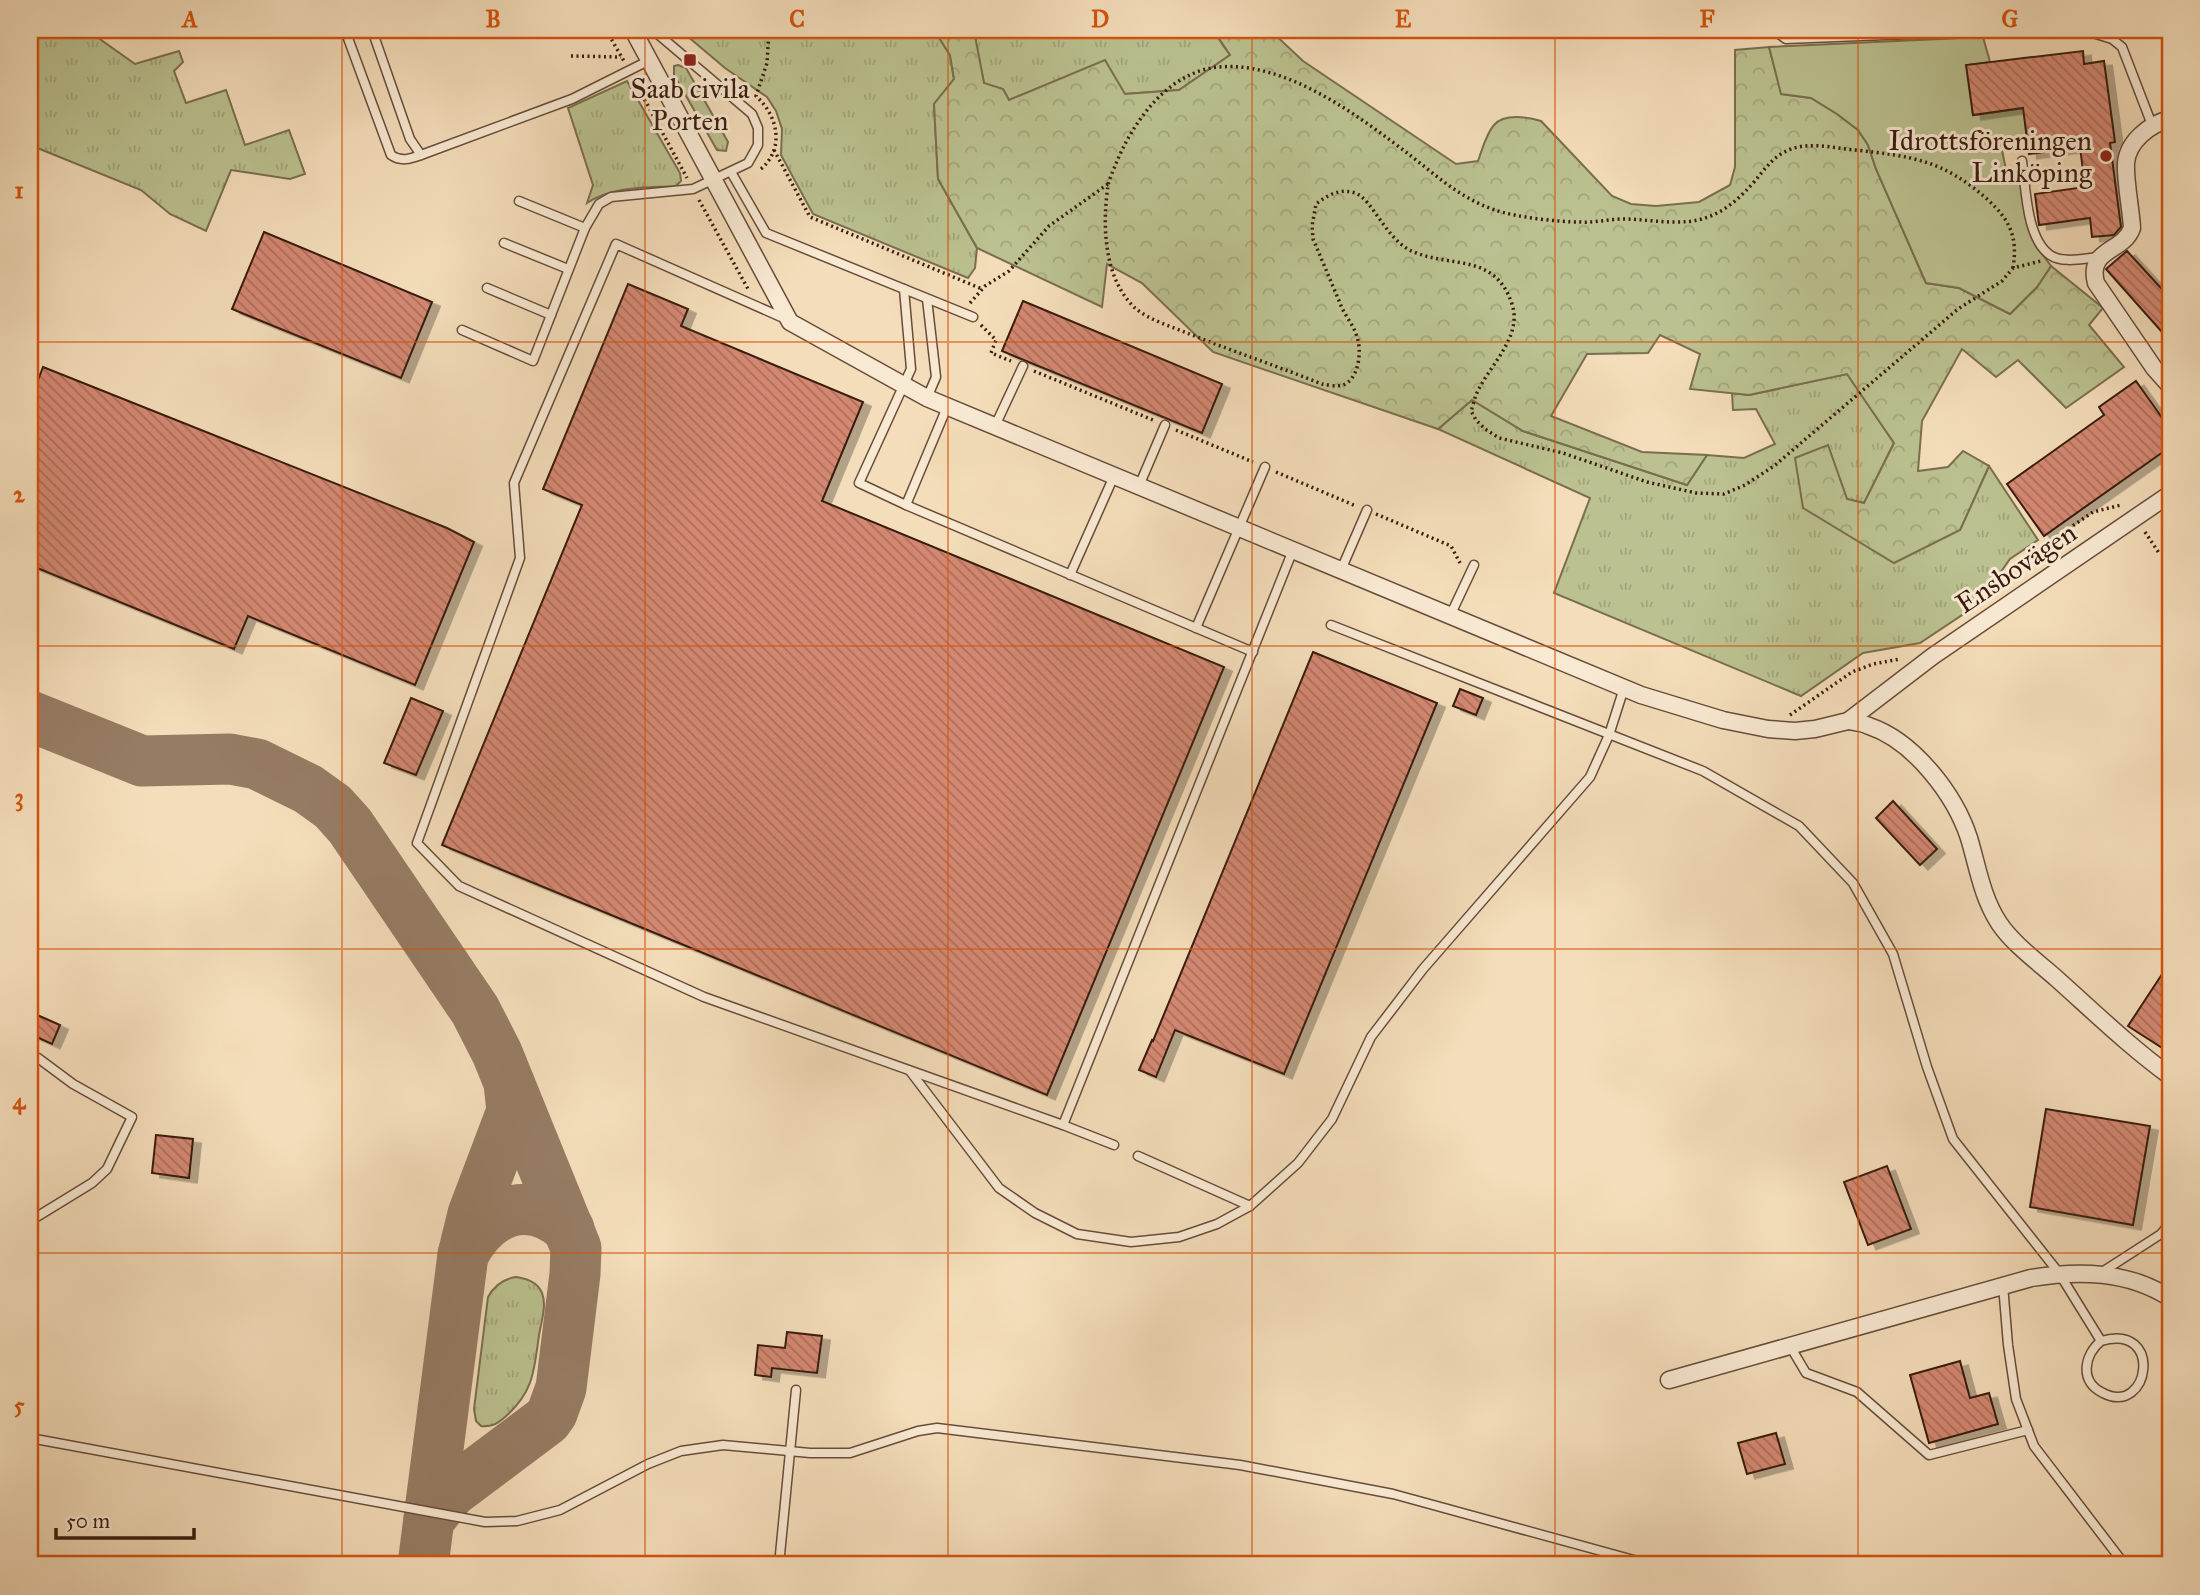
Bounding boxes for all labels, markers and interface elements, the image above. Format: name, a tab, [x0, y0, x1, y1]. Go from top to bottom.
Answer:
text: A	[180, 5, 198, 33]
text: B	[485, 5, 501, 33]
text: C	[789, 5, 805, 33]
text: D	[1091, 5, 1109, 33]
text: E	[1395, 5, 1412, 33]
text: F	[1699, 5, 1715, 33]
text: G	[2002, 5, 2019, 33]
marker: Saab civila Porten	[682, 52, 698, 68]
place label: Saab civila Porten	[630, 71, 750, 138]
place label: Idrottsföreningen Linköping	[1888, 123, 2093, 190]
marker: Idrottsföreningen Linköping	[2098, 148, 2114, 164]
text: 1	[14, 176, 24, 204]
text: 2	[13, 480, 25, 508]
street label: Ensbovägen	[1949, 515, 2083, 621]
text: 3	[14, 783, 24, 812]
text: 4	[13, 1087, 27, 1115]
text: 5	[14, 1391, 25, 1419]
scale bar	[56, 1497, 194, 1541]
text: 50 m	[66, 1508, 111, 1534]

